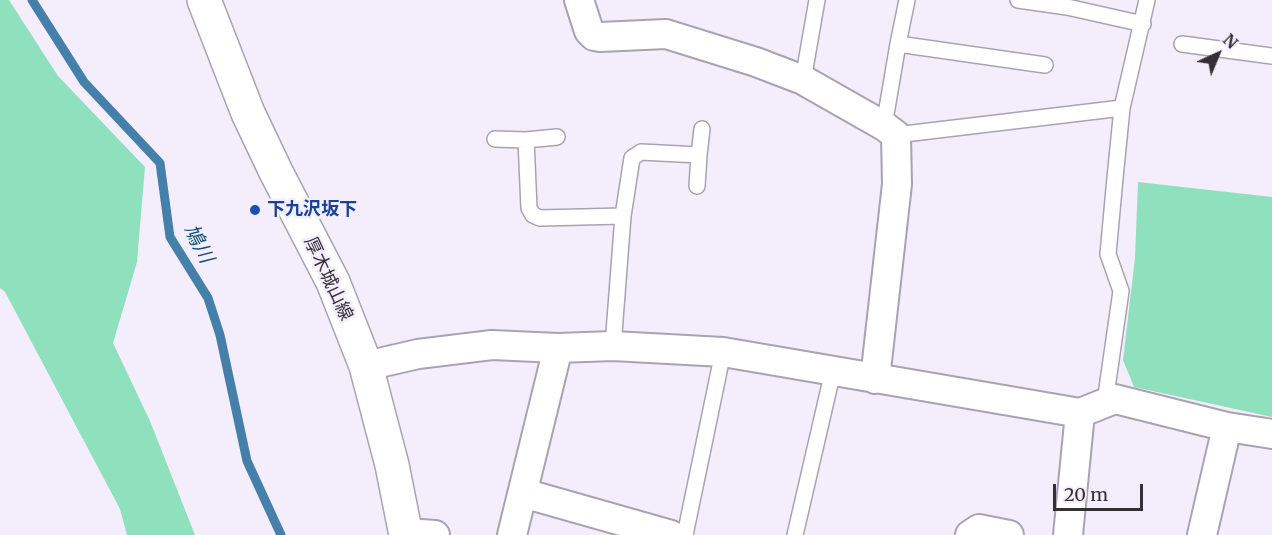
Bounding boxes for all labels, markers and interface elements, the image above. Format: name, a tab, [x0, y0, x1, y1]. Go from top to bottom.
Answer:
north arrow	[1188, 24, 1248, 84]
text: N	[1219, 29, 1242, 53]
place label: 下九沢坂下	[267, 199, 357, 221]
marker: 下九沢坂下	[248, 203, 262, 217]
water label: 鳩川	[178, 221, 218, 267]
street label: 厚木城山線	[299, 234, 357, 324]
scale bar	[1056, 472, 1146, 510]
text: 20 m	[1064, 483, 1108, 506]

